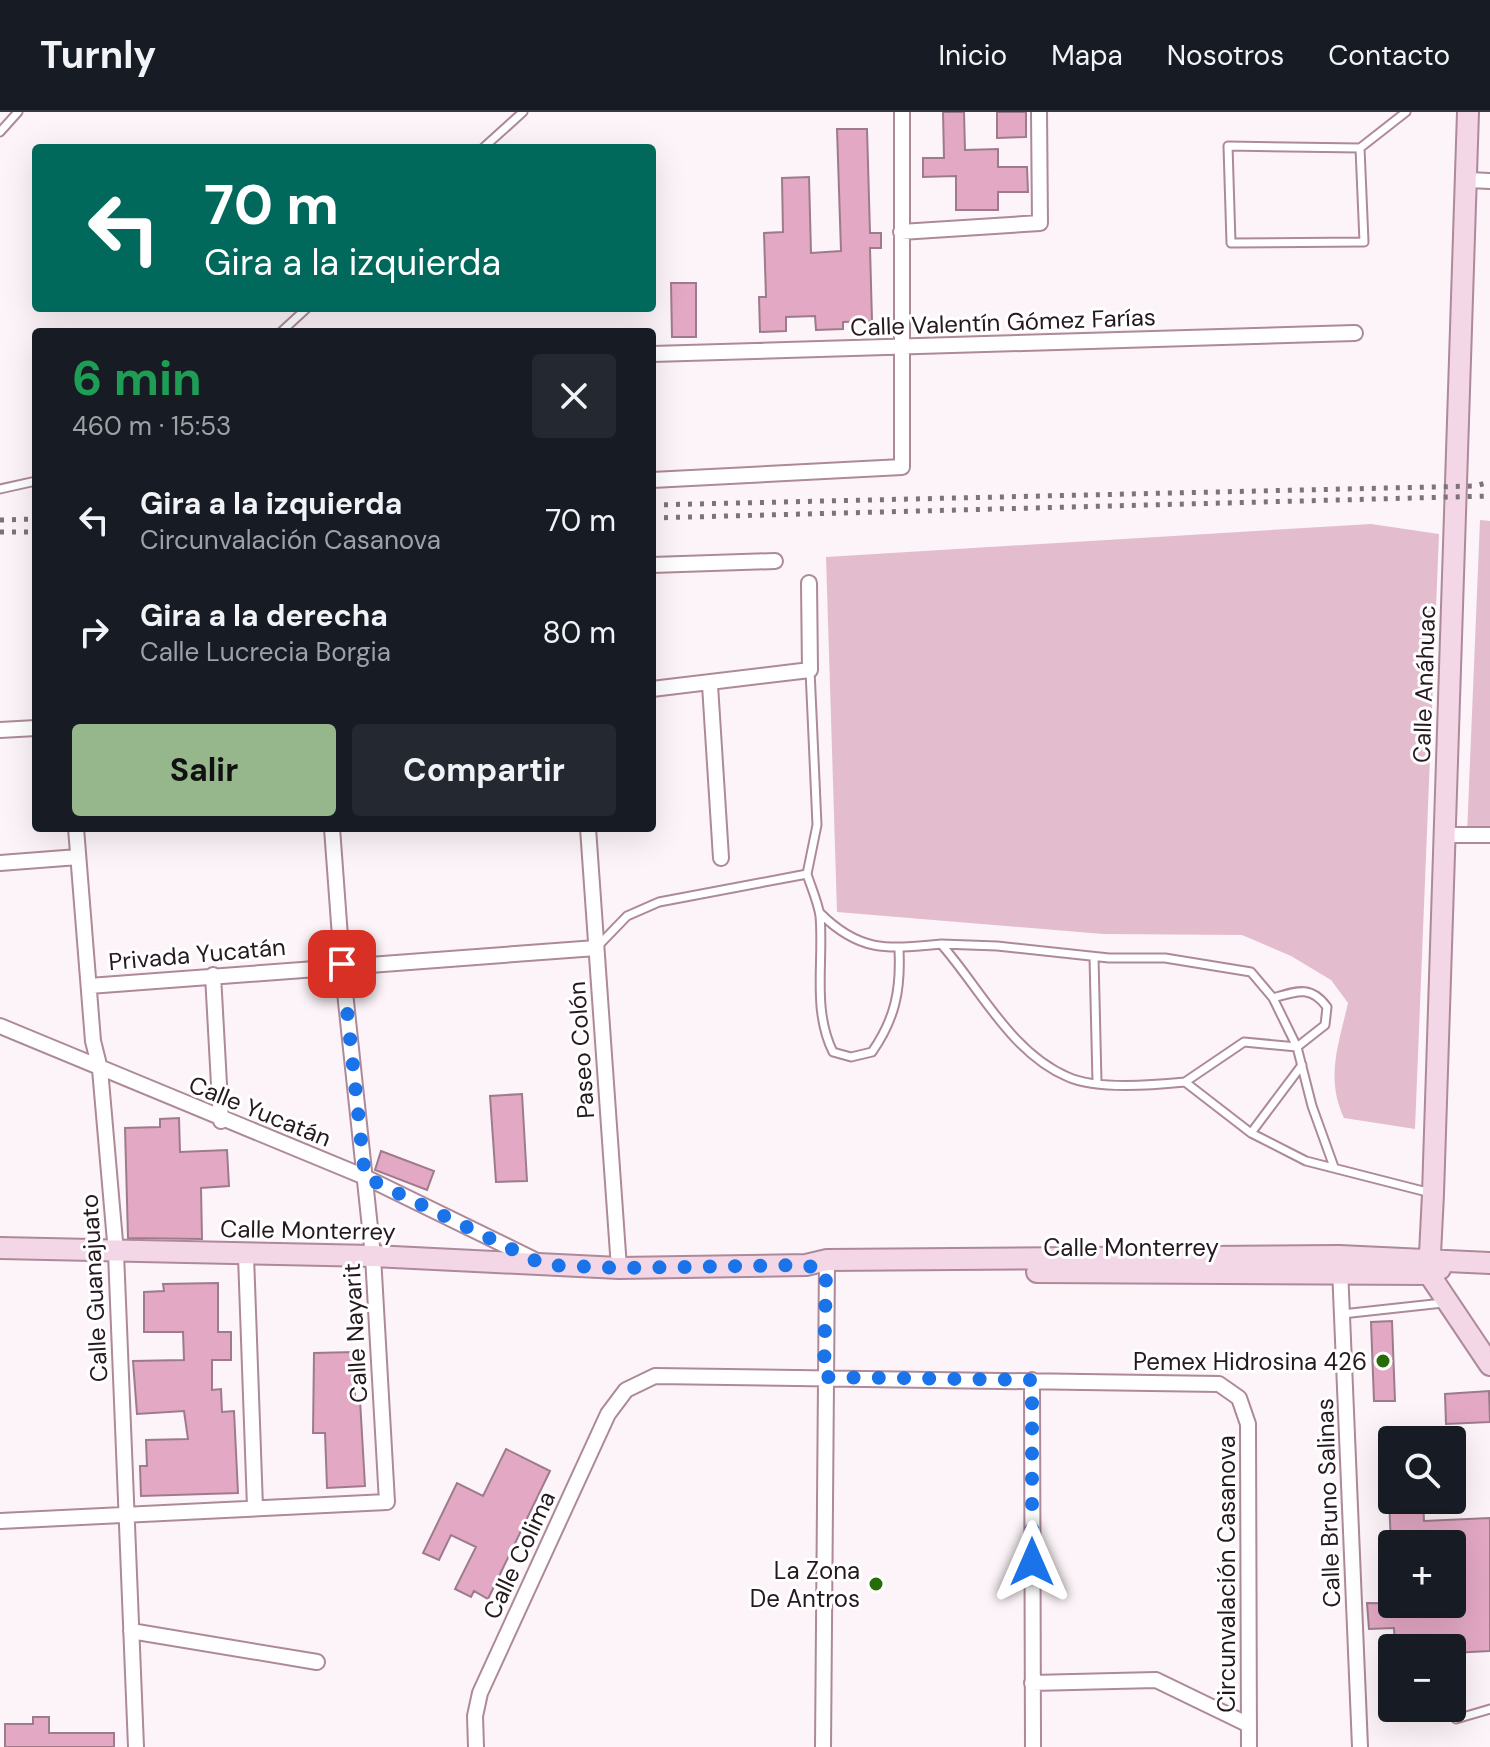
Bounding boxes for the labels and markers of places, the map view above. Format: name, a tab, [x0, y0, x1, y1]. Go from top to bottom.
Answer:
pin	[308, 930, 376, 998]
place label: Pemex Hidrosina 426	[1133, 1346, 1367, 1377]
marker: Pemex Hidrosina 426	[1374, 1352, 1392, 1370]
place label: La Zona De Antros	[750, 1555, 860, 1614]
marker: La Zona De Antros	[867, 1575, 885, 1593]

